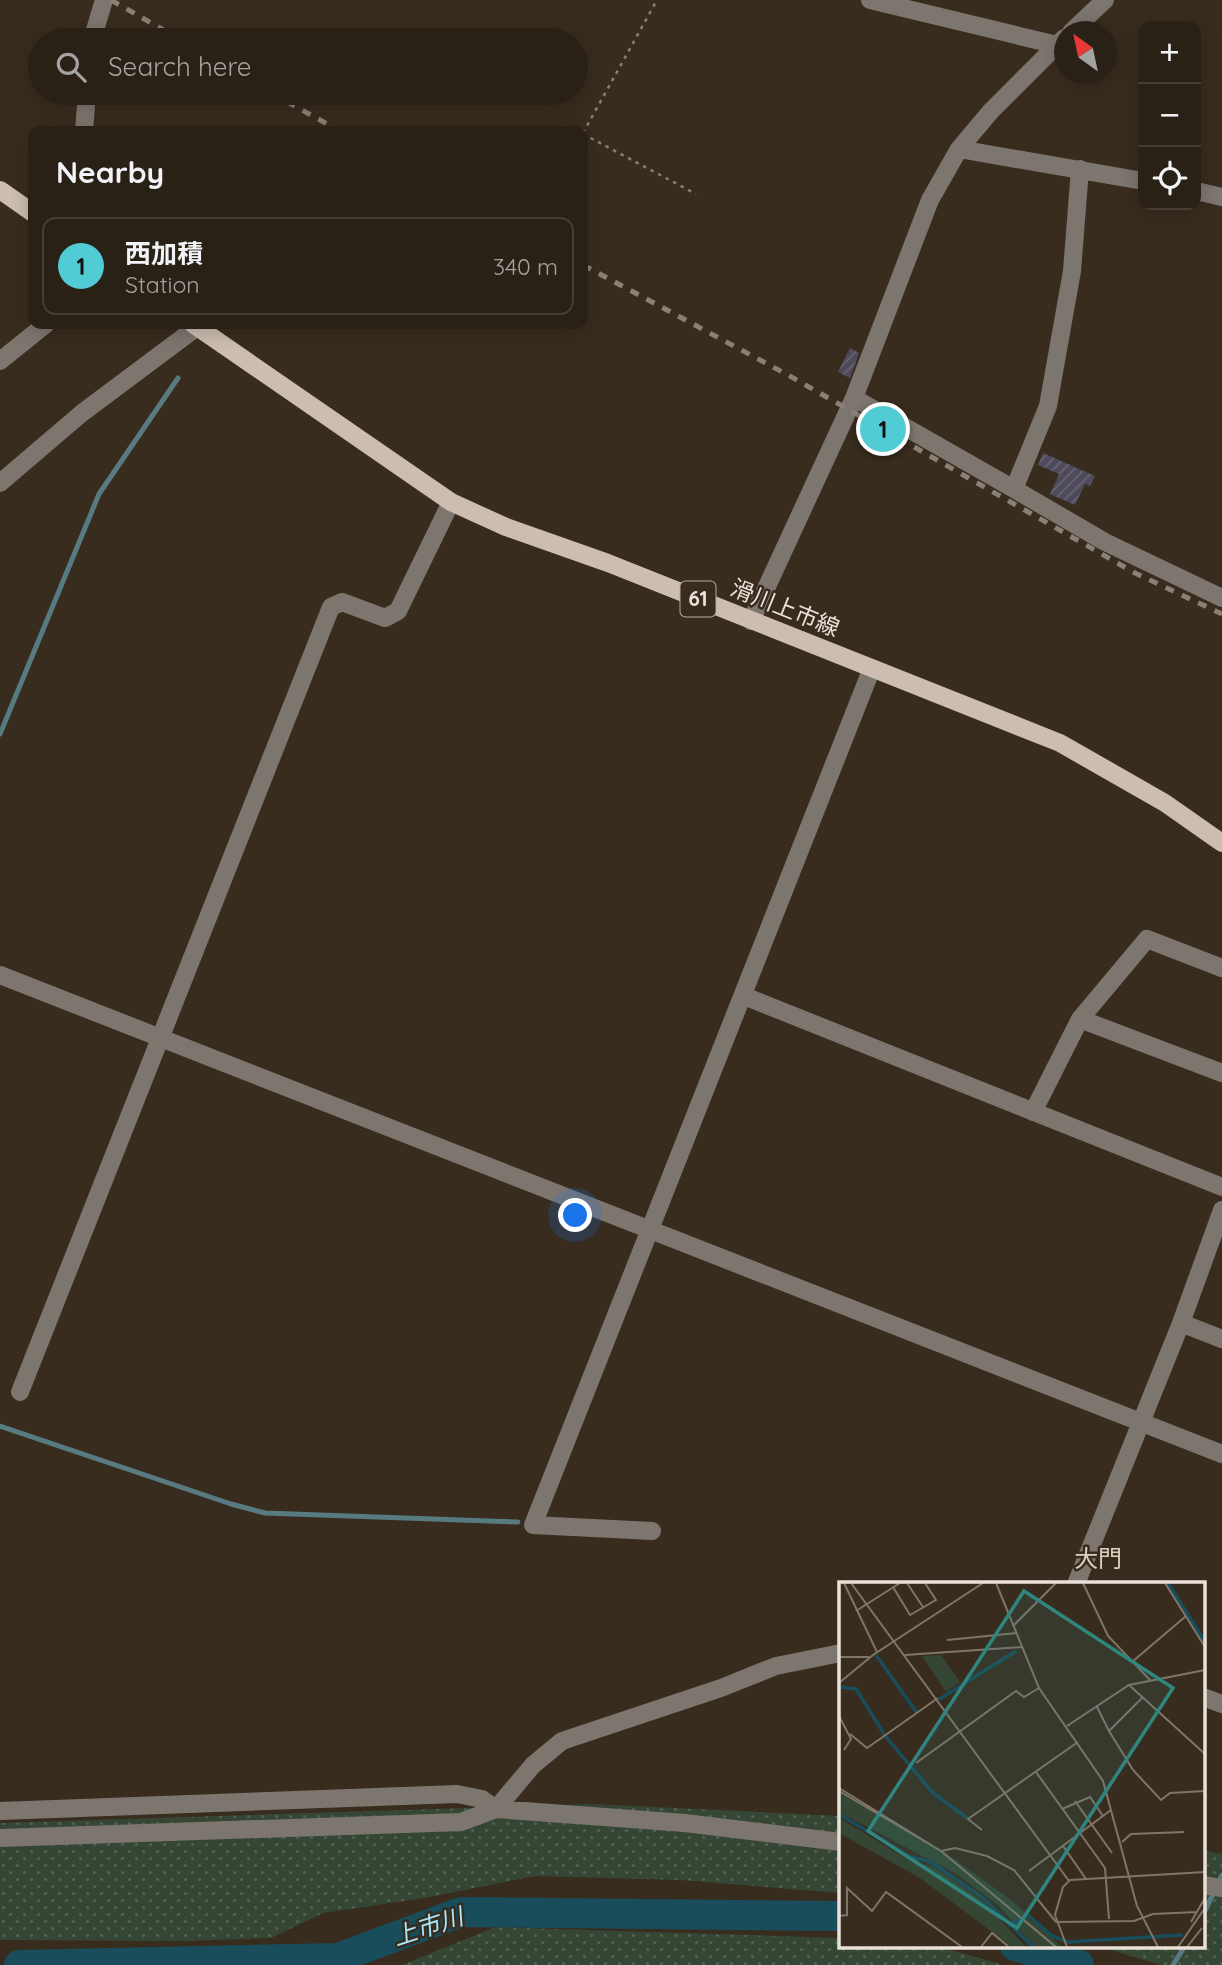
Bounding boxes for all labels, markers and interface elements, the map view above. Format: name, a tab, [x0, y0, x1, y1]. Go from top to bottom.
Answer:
north arrow	[1054, 21, 1117, 84]
map controls	[1138, 21, 1201, 210]
button: +	[1138, 21, 1201, 84]
search box	[28, 28, 588, 105]
icon: search	[52, 48, 90, 86]
text: Search here	[108, 50, 252, 83]
button: −	[1138, 84, 1201, 147]
button: locate	[1138, 147, 1201, 210]
text: Nearby	[56, 153, 164, 191]
text: 西加積	[125, 237, 203, 270]
text: 1	[77, 252, 85, 281]
text: 340 m	[493, 252, 558, 281]
text: Station	[125, 270, 200, 299]
pin: 1	[860, 403, 906, 455]
street label: 滑川上市線	[726, 573, 844, 643]
road number: 61	[680, 582, 716, 616]
your location	[558, 1198, 592, 1232]
district label: 大門	[1074, 1543, 1122, 1573]
inset map	[839, 1582, 1204, 1948]
water label: 上市川	[389, 1900, 469, 1951]

